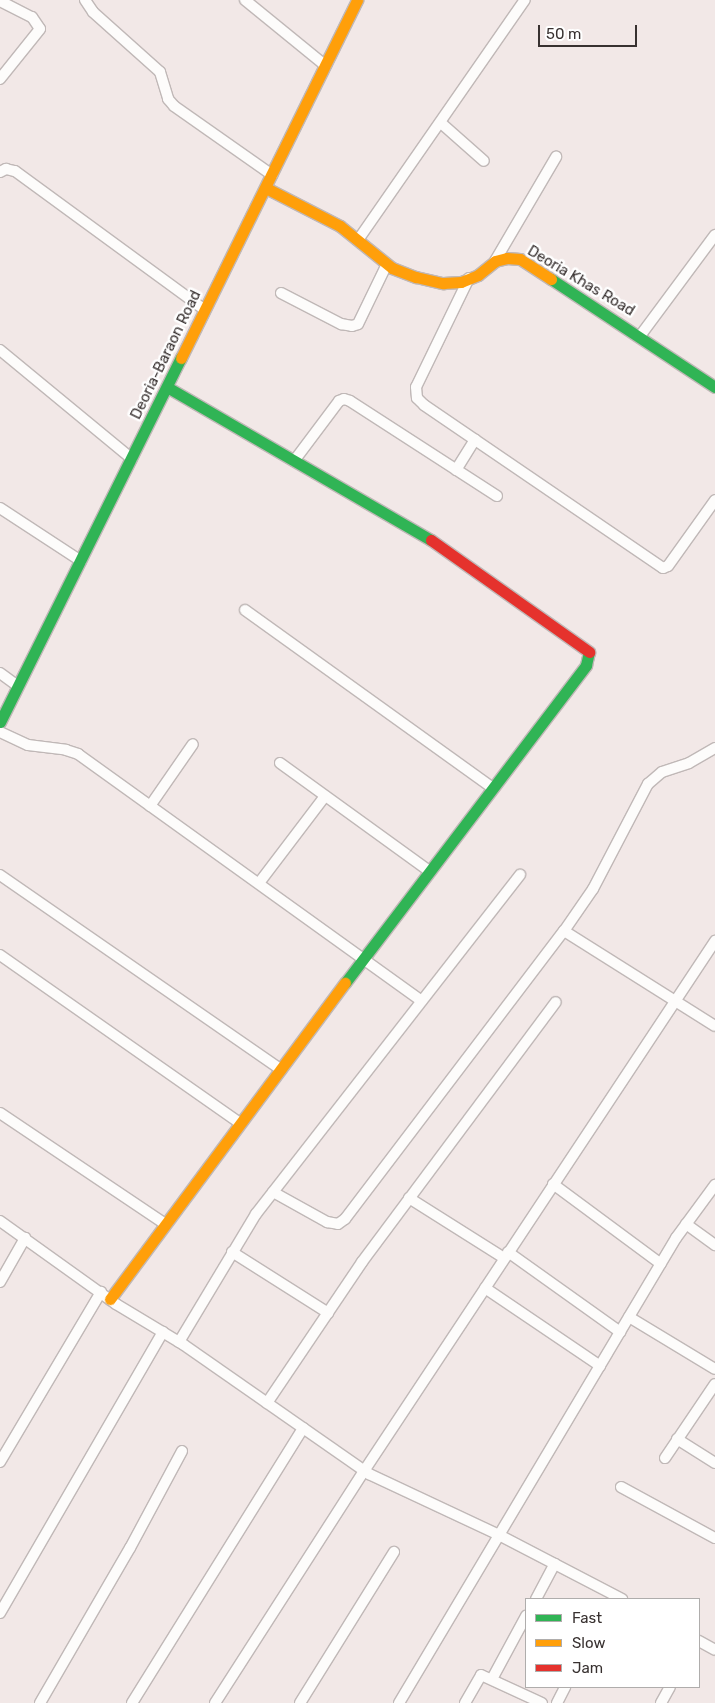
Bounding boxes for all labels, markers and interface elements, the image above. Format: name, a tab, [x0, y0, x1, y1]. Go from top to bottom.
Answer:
scale bar	[540, 15, 639, 47]
text: 50 m	[546, 25, 581, 43]
street label: Deoria Khas Road	[524, 242, 638, 320]
street label: Deoria-Baraon Road	[127, 288, 205, 422]
legend	[525, 1598, 700, 1688]
text: Fast	[572, 1609, 602, 1627]
text: Slow	[572, 1634, 605, 1652]
text: Jam	[572, 1659, 603, 1677]

